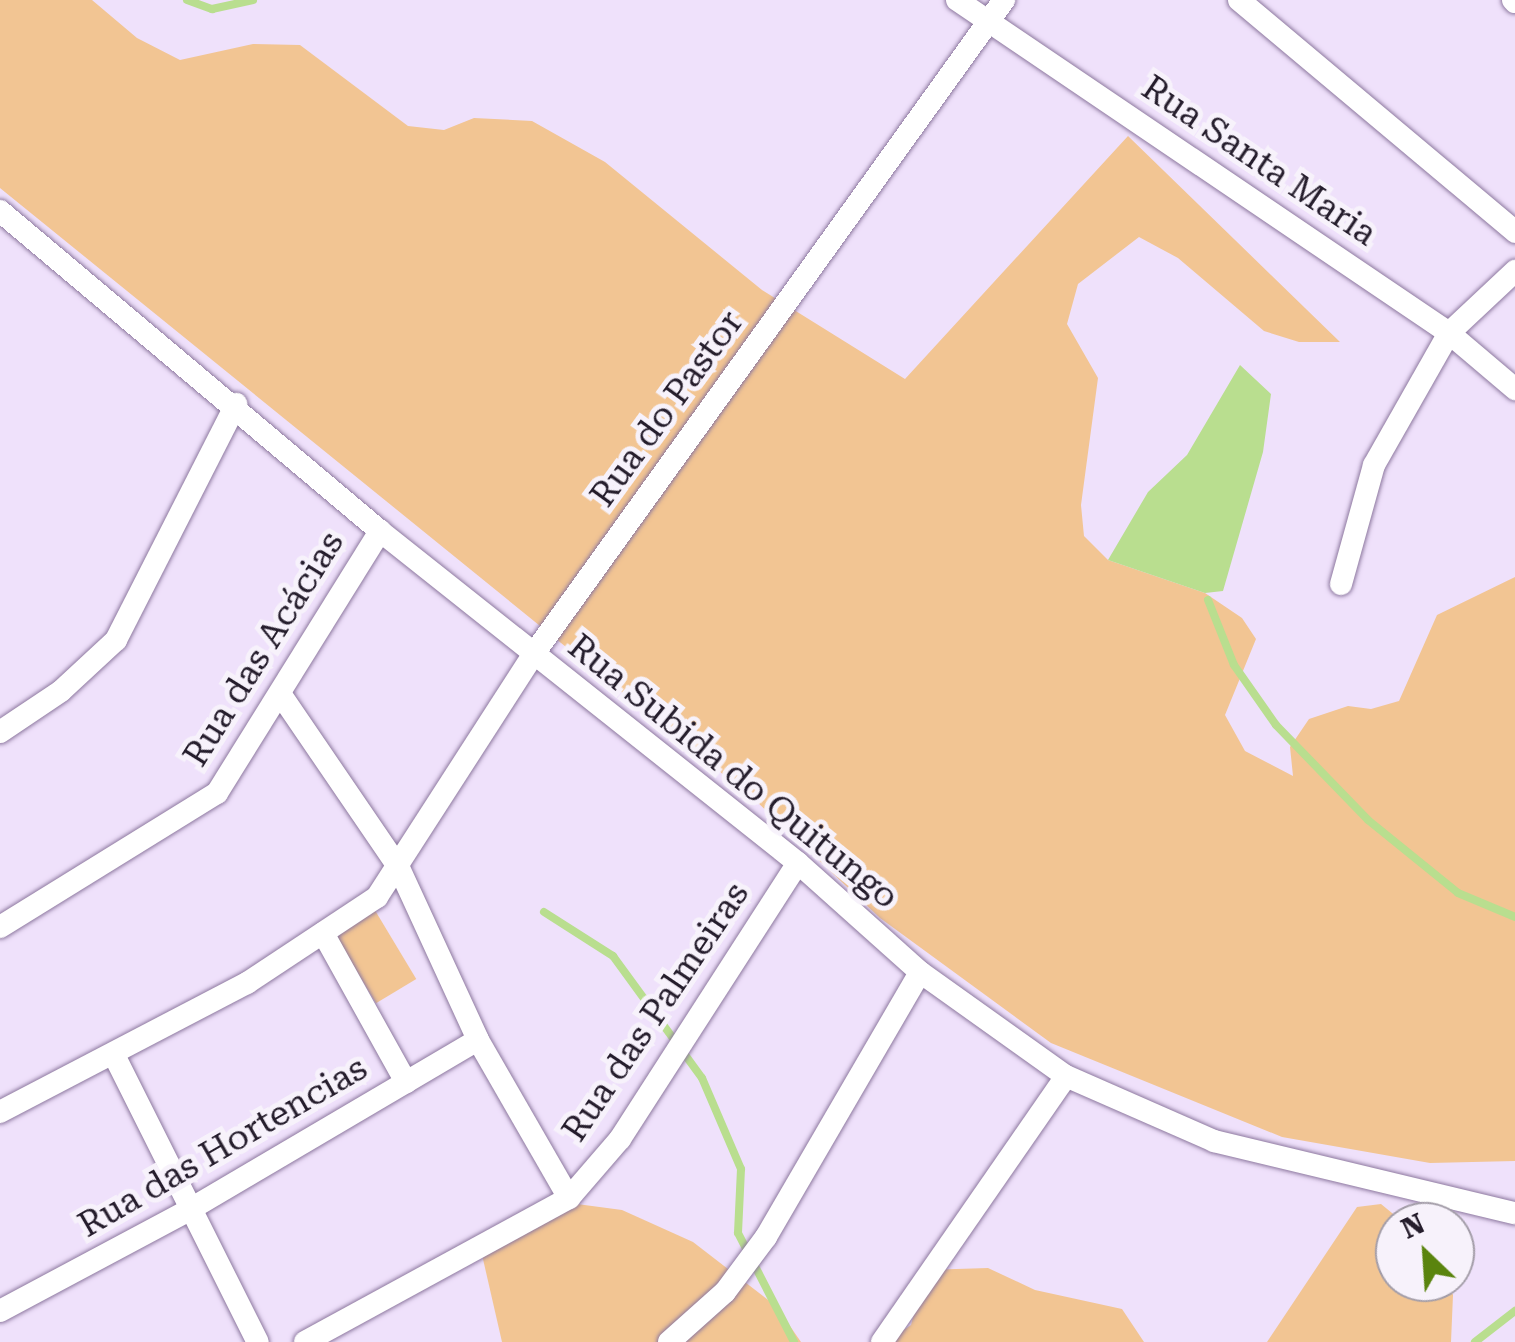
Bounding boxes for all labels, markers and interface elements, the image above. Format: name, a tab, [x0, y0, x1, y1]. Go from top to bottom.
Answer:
street label: Rua Santa Maria	[1134, 67, 1384, 255]
street label: Rua do Pastor	[582, 303, 752, 515]
street label: Rua das Acácias	[175, 524, 353, 774]
street label: Rua Subida do Quitungo	[560, 626, 906, 918]
street label: Rua das Palmeiras	[554, 874, 758, 1150]
street label: Rua das Hortencias	[71, 1047, 375, 1247]
north arrow	[1375, 1202, 1475, 1302]
text: N	[1396, 1207, 1430, 1246]

